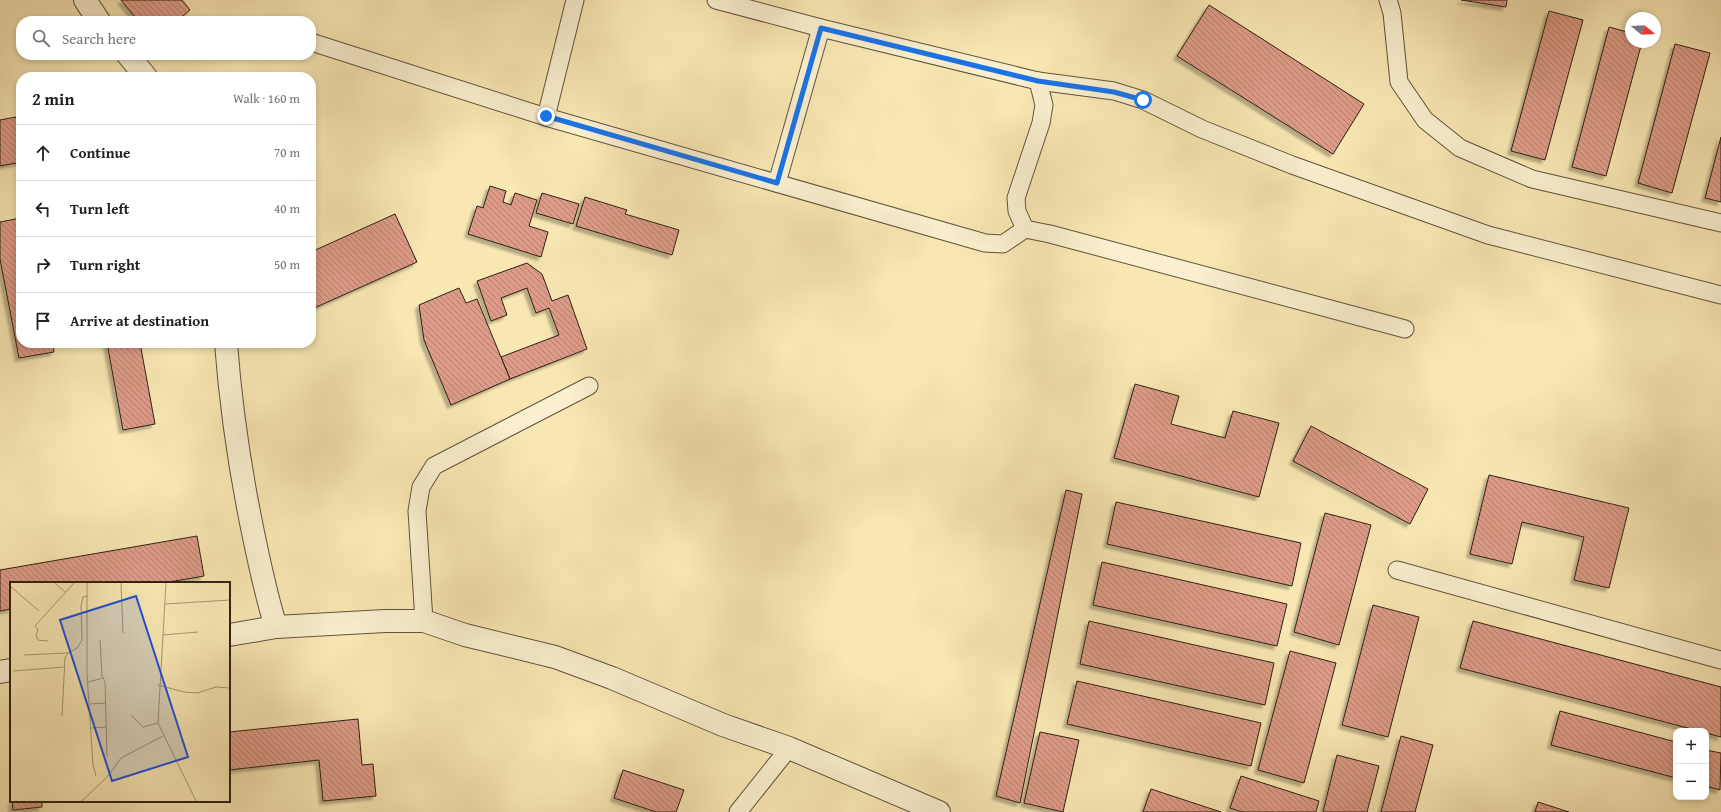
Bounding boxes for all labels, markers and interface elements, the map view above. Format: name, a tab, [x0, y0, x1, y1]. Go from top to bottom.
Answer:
north arrow	[1625, 12, 1661, 48]
search box	[16, 16, 316, 60]
icon: search	[30, 27, 52, 49]
text: Search here	[62, 28, 136, 49]
text: 2 min	[32, 86, 74, 111]
text: Walk · 160 m	[233, 89, 300, 108]
route start	[1134, 91, 1152, 109]
route end	[537, 107, 555, 125]
icon: ahead	[32, 142, 54, 164]
text: Continue	[70, 142, 131, 163]
text: 70 m	[274, 143, 300, 162]
icon: left	[32, 198, 54, 220]
text: Turn left	[70, 198, 129, 219]
text: 40 m	[274, 199, 300, 218]
icon: right	[32, 254, 54, 276]
text: Turn right	[70, 254, 141, 275]
text: 50 m	[274, 255, 300, 274]
icon: arrive	[32, 310, 54, 332]
text: Arrive at destination	[70, 310, 209, 331]
inset map	[10, 582, 230, 802]
map controls	[1673, 728, 1709, 800]
button: +	[1673, 728, 1709, 764]
button: −	[1673, 764, 1709, 800]

